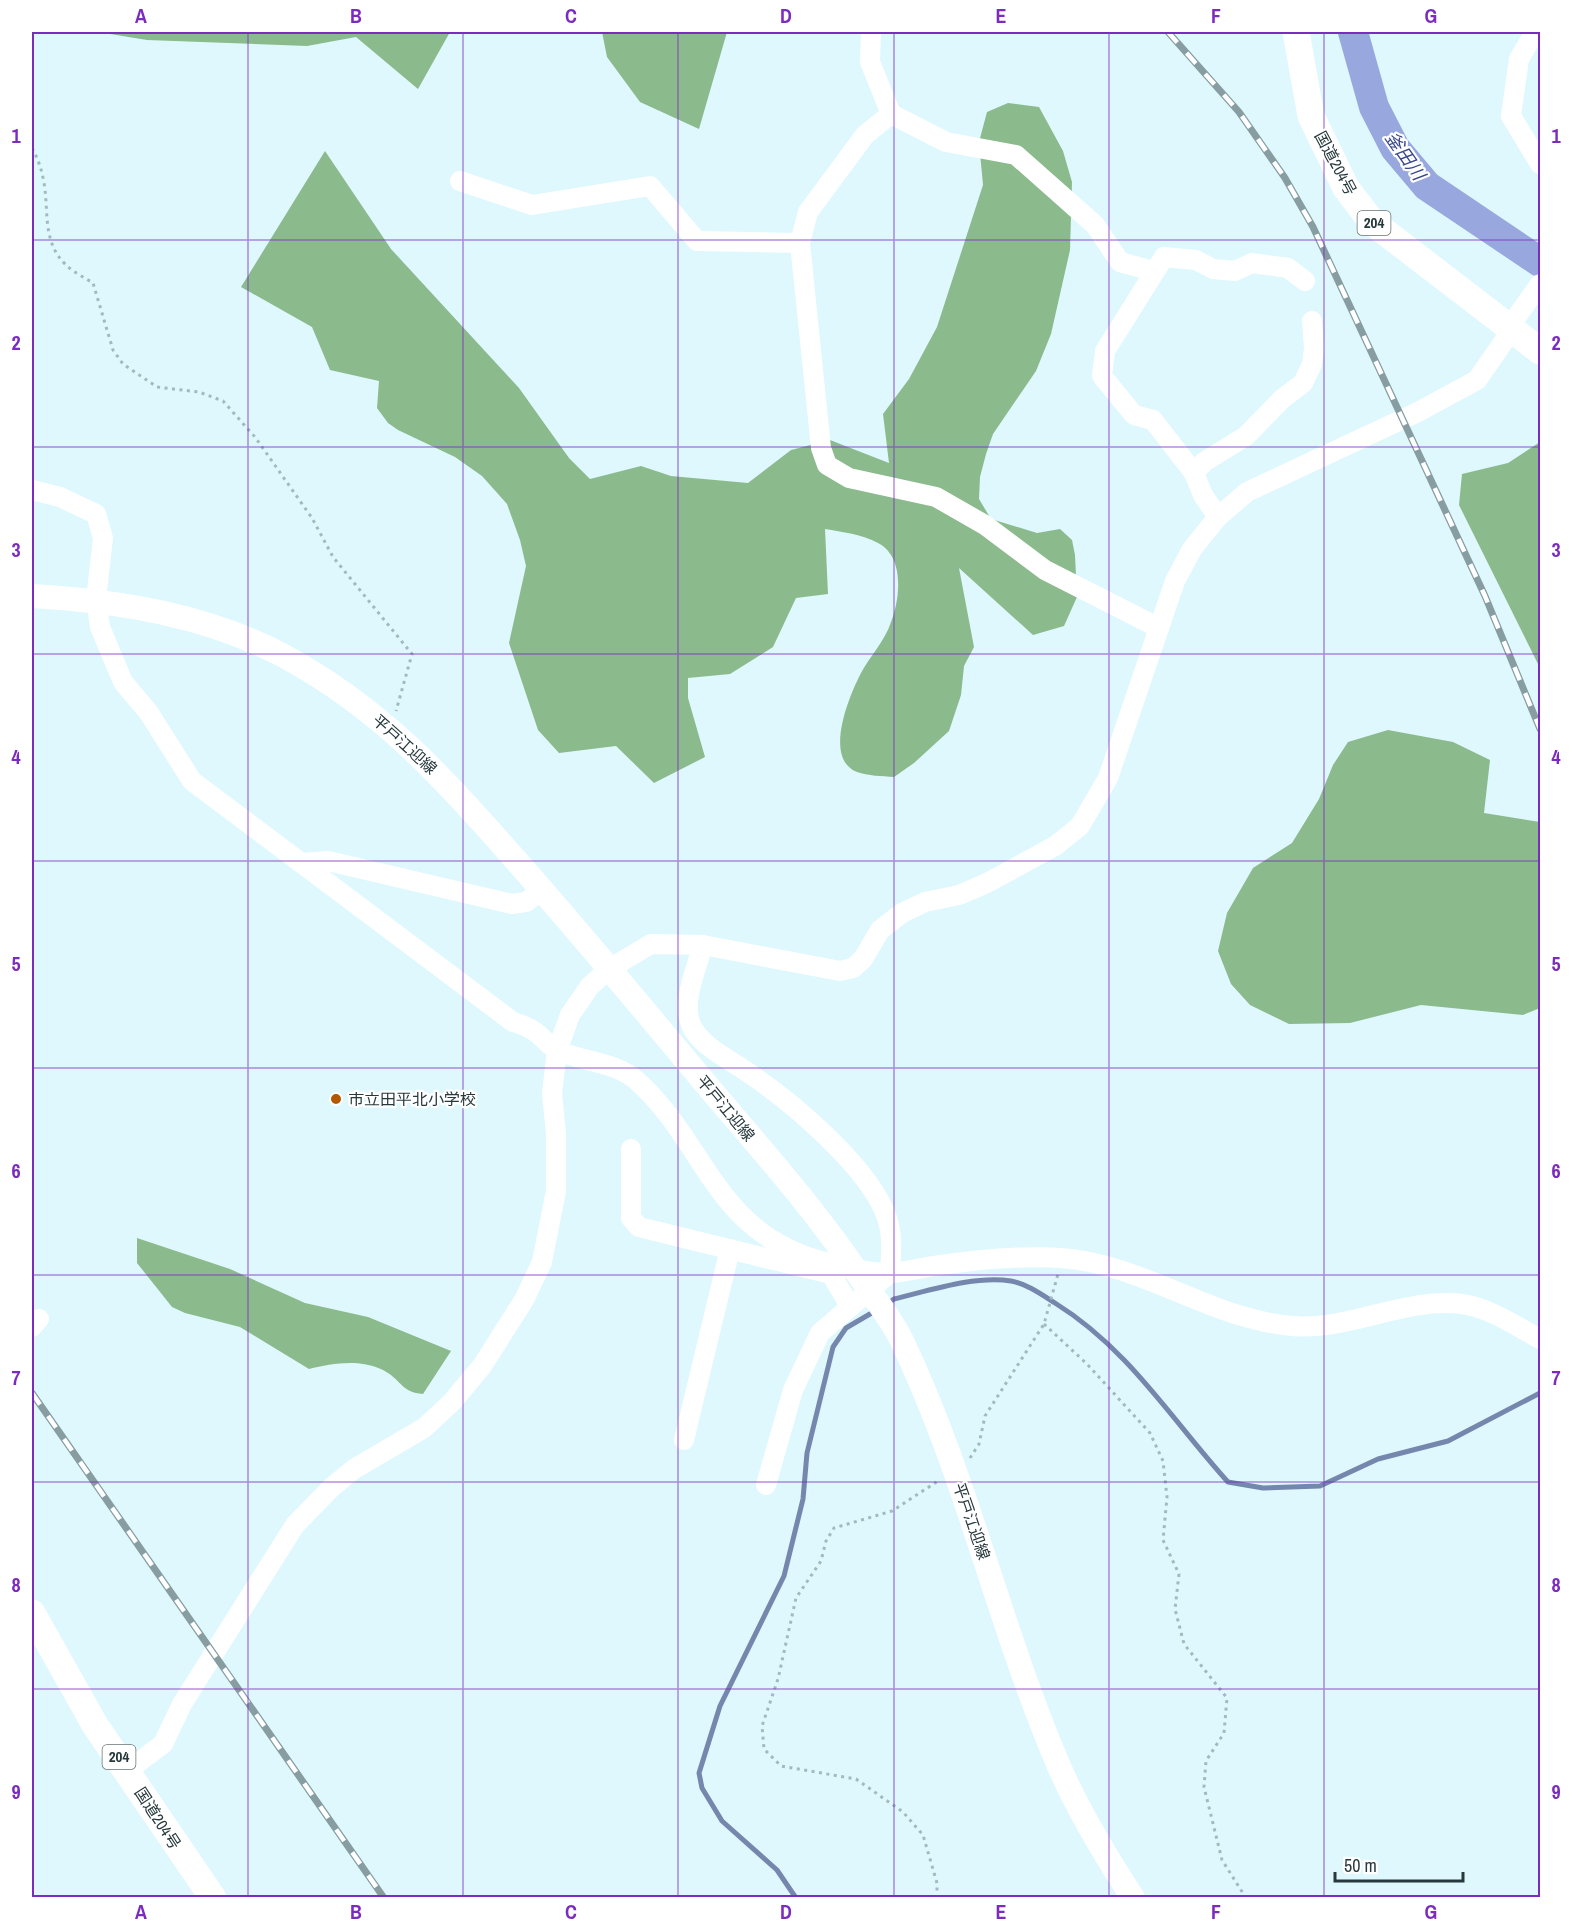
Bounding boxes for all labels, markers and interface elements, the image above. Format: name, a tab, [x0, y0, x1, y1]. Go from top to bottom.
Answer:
text: A	[135, 2, 147, 29]
text: B	[350, 2, 362, 29]
text: C	[565, 2, 577, 29]
text: D	[780, 2, 792, 29]
text: E	[996, 2, 1007, 29]
text: F	[1211, 2, 1221, 29]
text: G	[1425, 2, 1437, 29]
text: 1	[11, 122, 21, 149]
text: 1	[1551, 122, 1561, 149]
water label: 釜田川	[1380, 126, 1432, 187]
street label: 国道204号	[1310, 127, 1362, 199]
road number: 204	[1358, 211, 1390, 235]
text: 2	[11, 329, 21, 356]
text: 2	[1551, 329, 1561, 356]
text: 3	[11, 536, 21, 563]
text: 3	[1551, 536, 1561, 563]
street label: 平戸江迎線	[368, 709, 442, 779]
text: 4	[11, 743, 21, 770]
text: 4	[1551, 743, 1561, 770]
text: 5	[11, 950, 21, 977]
text: 5	[1551, 950, 1561, 977]
street label: 平戸江迎線	[692, 1070, 760, 1146]
place label: 市立田平北小学校	[348, 1088, 476, 1110]
marker: 市立田平北小学校	[329, 1092, 343, 1106]
text: 6	[11, 1157, 21, 1184]
text: 6	[1551, 1157, 1561, 1184]
text: 7	[11, 1364, 21, 1391]
text: 7	[1551, 1364, 1561, 1391]
street label: 平戸江迎線	[949, 1480, 995, 1562]
text: 8	[11, 1571, 21, 1598]
text: 8	[1551, 1571, 1561, 1598]
road number: 204	[102, 1745, 136, 1769]
text: 9	[11, 1778, 21, 1805]
text: 9	[1551, 1778, 1561, 1805]
street label: 国道204号	[130, 1783, 186, 1853]
scale bar	[1335, 1845, 1462, 1883]
text: 50 m	[1344, 1853, 1377, 1878]
text: A	[135, 1898, 147, 1925]
text: B	[350, 1898, 362, 1925]
text: C	[565, 1898, 577, 1925]
text: D	[780, 1898, 792, 1925]
text: E	[996, 1898, 1007, 1925]
text: F	[1211, 1898, 1221, 1925]
text: G	[1425, 1898, 1437, 1925]

